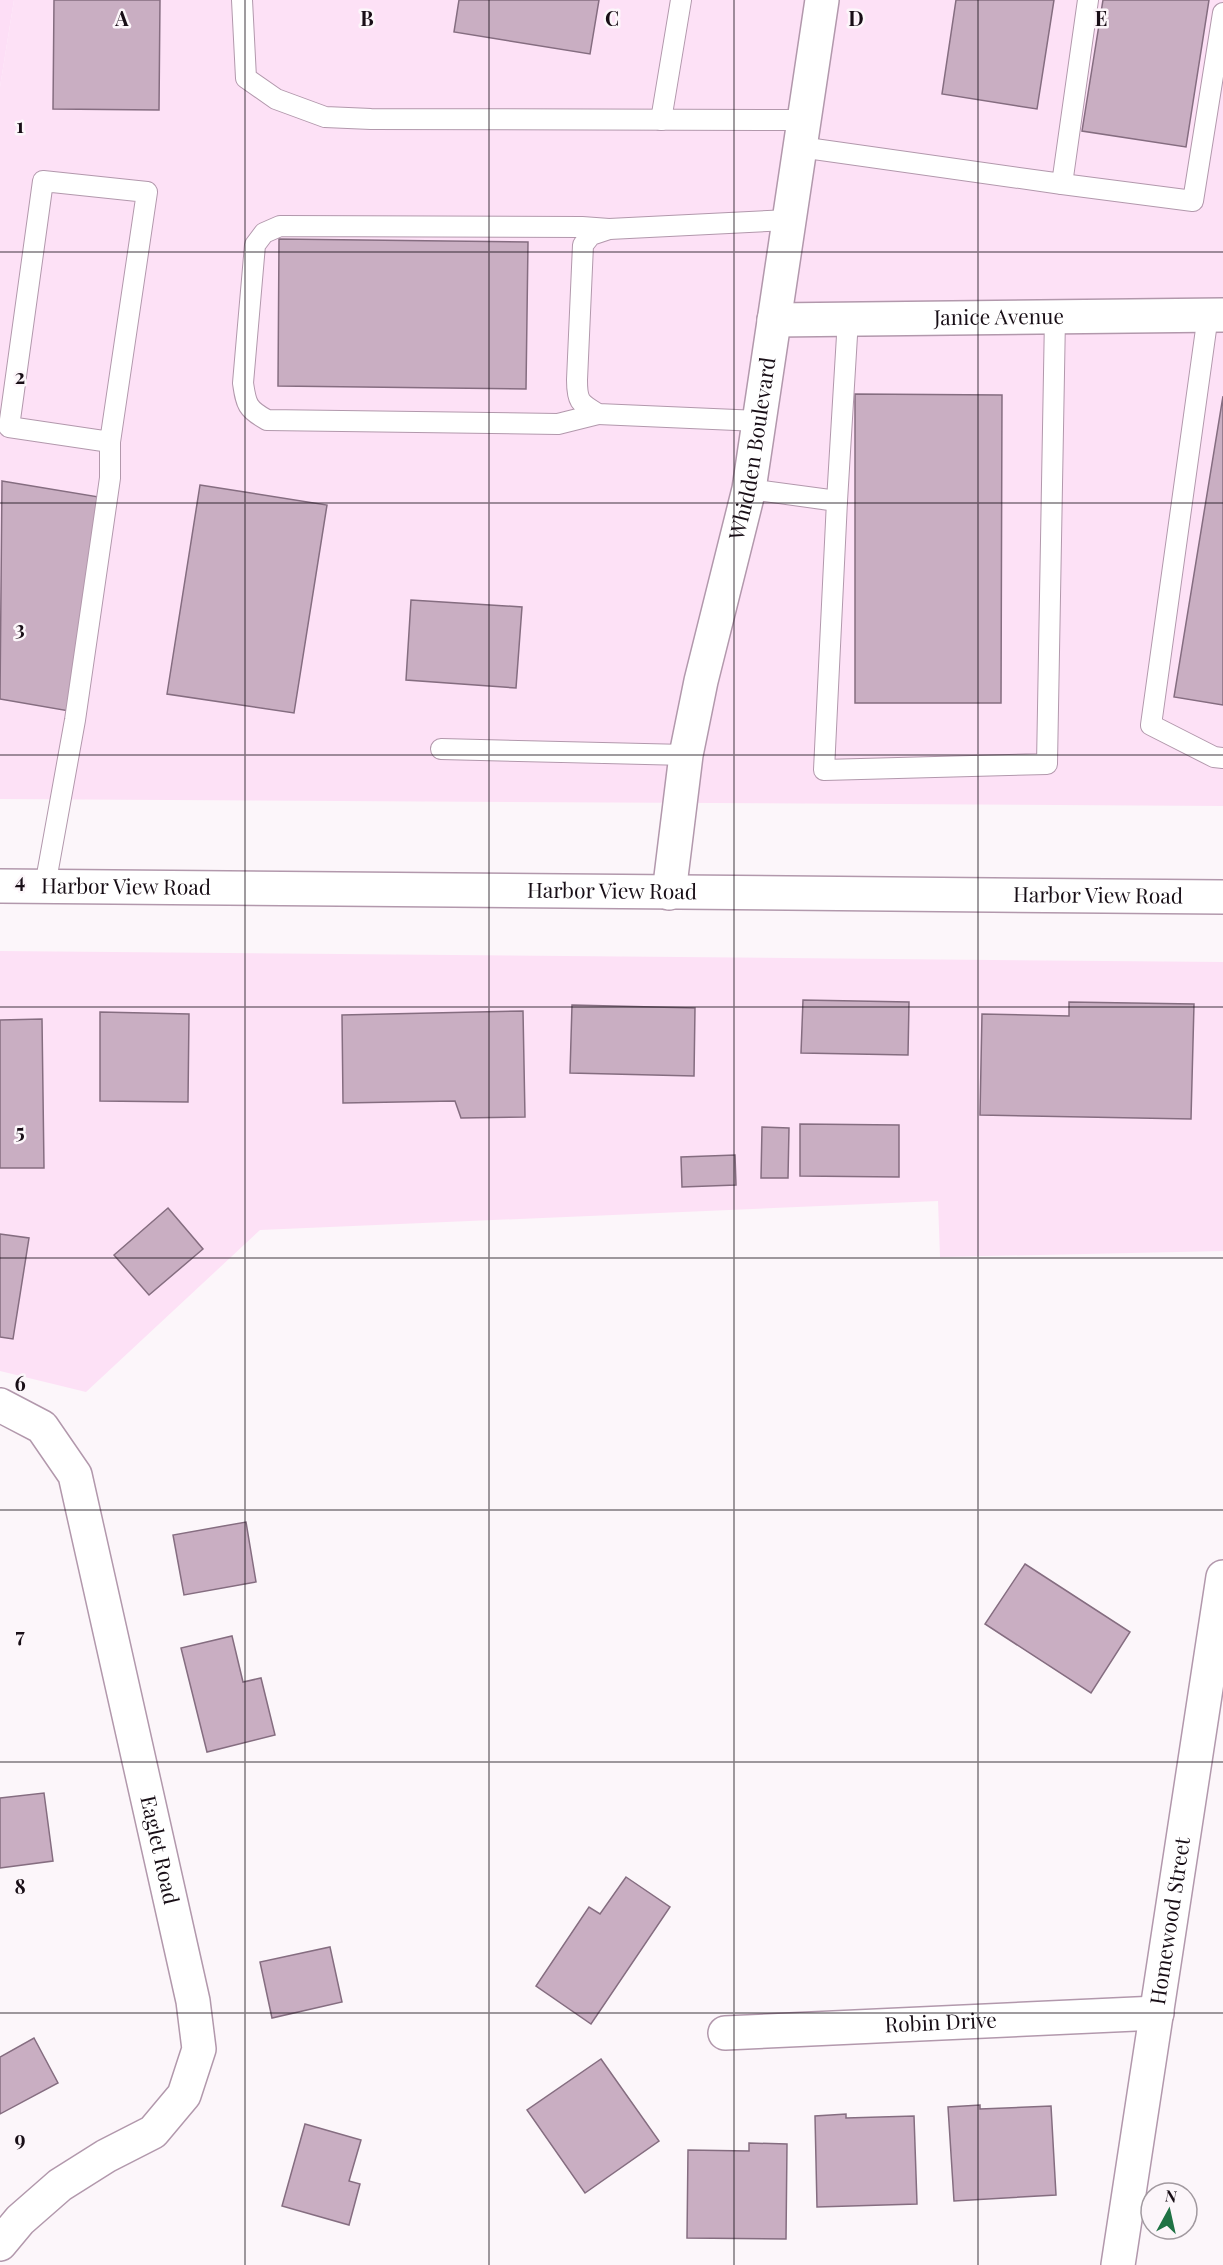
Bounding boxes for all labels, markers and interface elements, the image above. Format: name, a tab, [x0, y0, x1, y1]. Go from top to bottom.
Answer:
text: A	[114, 4, 129, 31]
text: B	[360, 4, 374, 31]
text: C	[605, 4, 619, 31]
text: D	[848, 4, 864, 31]
text: E	[1095, 4, 1107, 31]
text: 1	[16, 111, 24, 138]
street label: Janice Avenue	[933, 301, 1064, 330]
street label: Whidden Boulevard	[721, 355, 781, 543]
text: 2	[15, 362, 25, 389]
text: 3	[15, 614, 25, 641]
text: 4	[15, 866, 25, 893]
street label: Harbor View Road	[41, 870, 211, 900]
street label: Harbor View Road	[527, 875, 697, 904]
street label: Harbor View Road	[1013, 879, 1183, 909]
text: 5	[15, 1117, 25, 1144]
text: 6	[14, 1369, 26, 1396]
text: 7	[15, 1621, 25, 1648]
street label: Eaglet Road	[135, 1792, 187, 1907]
street label: Homewood Street	[1142, 1834, 1195, 2006]
text: 8	[14, 1872, 26, 1899]
street label: Robin Drive	[884, 2004, 997, 2038]
text: 9	[14, 2124, 26, 2151]
north arrow	[1139, 2181, 1199, 2241]
text: N	[1164, 2184, 1179, 2207]

